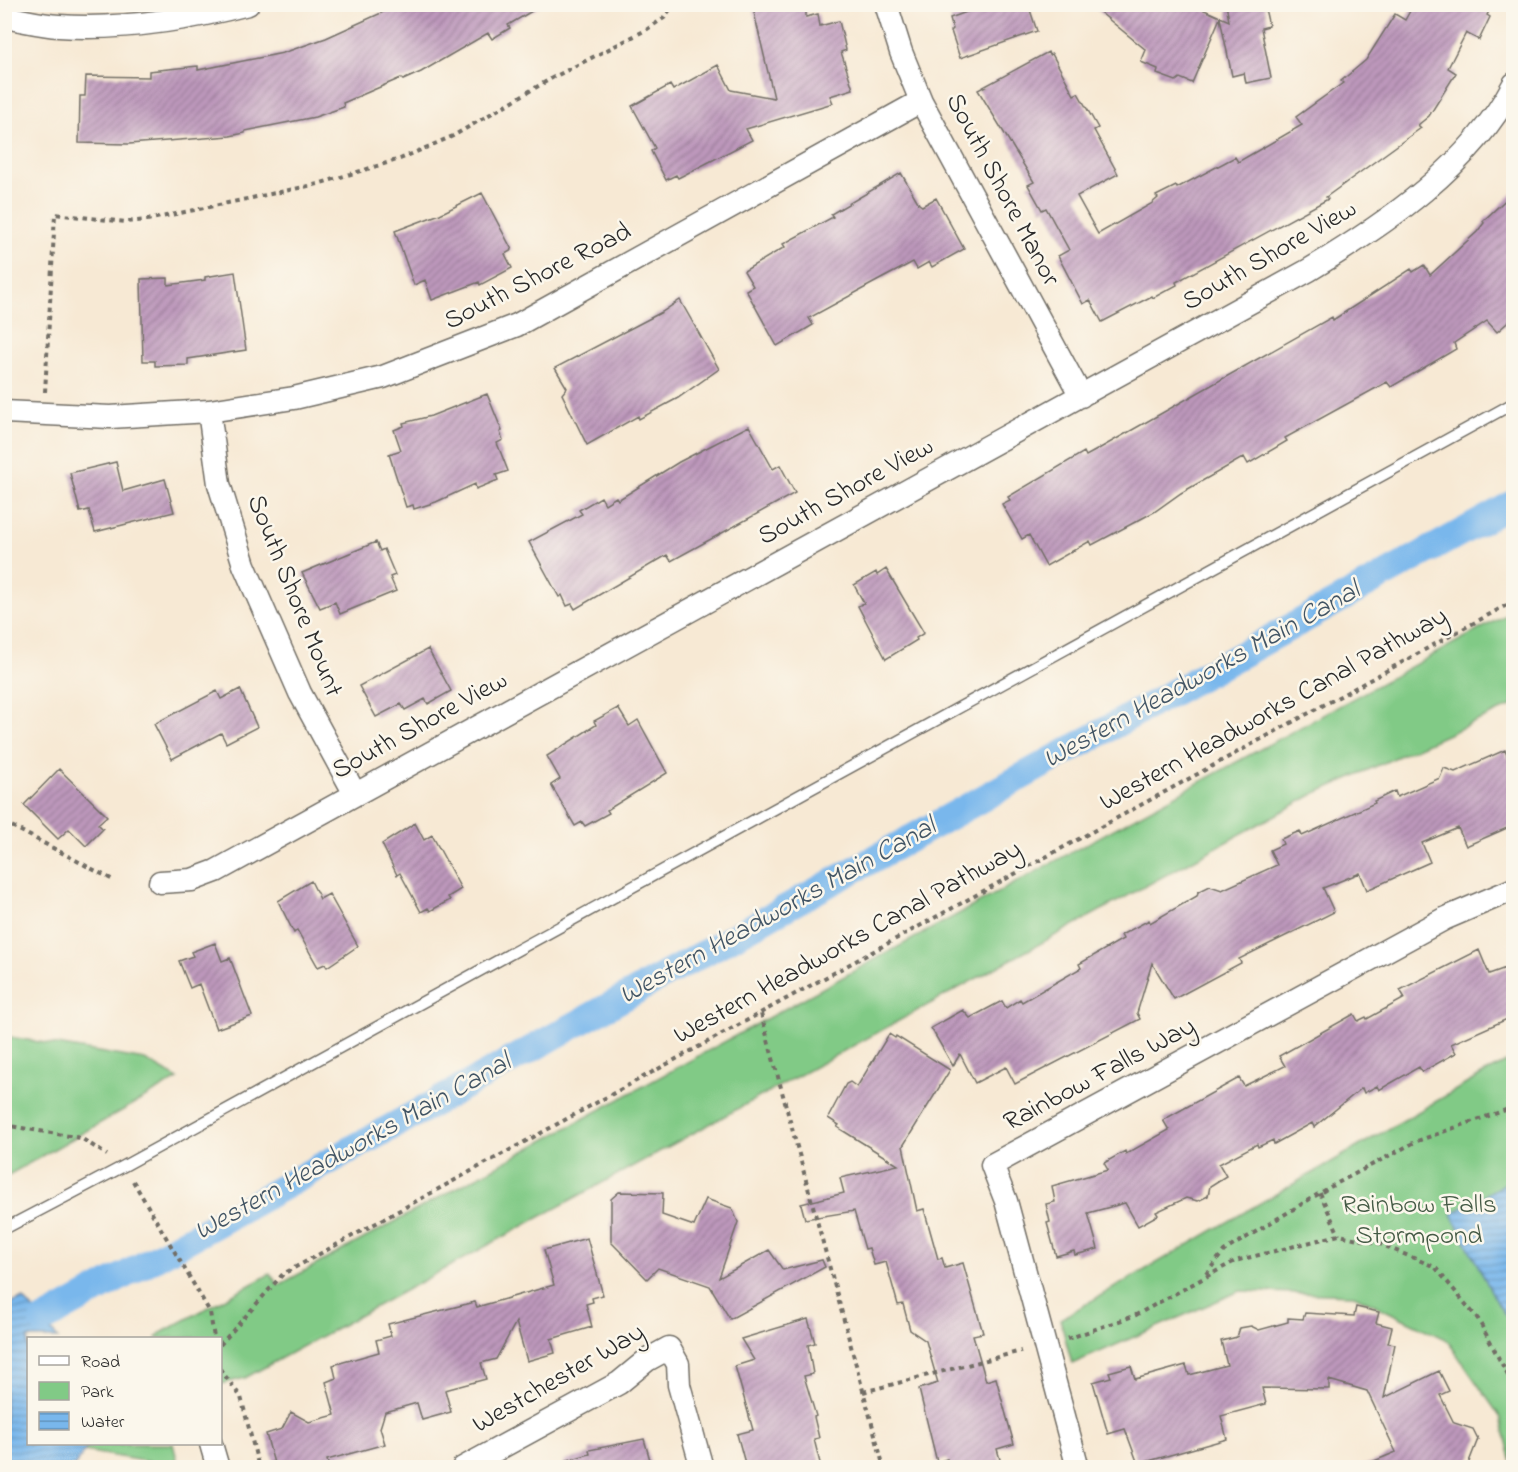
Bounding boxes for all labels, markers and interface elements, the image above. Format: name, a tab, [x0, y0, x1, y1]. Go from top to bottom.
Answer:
street label: South Shore Manor	[935, 87, 1070, 294]
street label: South Shore View	[1176, 190, 1364, 322]
street label: South Shore Road	[438, 213, 638, 341]
street label: South Shore View	[751, 428, 941, 556]
street label: South Shore Mount	[236, 489, 352, 703]
water label: Western Headworks Main Canal	[1036, 570, 1371, 780]
street label: Western Headworks Canal Pathway	[1093, 598, 1455, 822]
street label: South Shore View	[325, 662, 515, 790]
water label: Western Headworks Main Canal	[612, 806, 947, 1016]
street label: Western Headworks Canal Pathway	[667, 831, 1029, 1055]
street label: Rainbow Falls Way	[997, 1008, 1203, 1142]
water label: Western Headworks Main Canal	[187, 1042, 522, 1252]
park label: Rainbow Falls Stormpond	[1341, 1186, 1497, 1256]
street label: Westchester Way	[466, 1314, 652, 1444]
legend	[27, 1337, 222, 1445]
text: Road	[81, 1350, 120, 1376]
text: Park	[81, 1380, 114, 1406]
text: Water	[81, 1410, 125, 1436]

